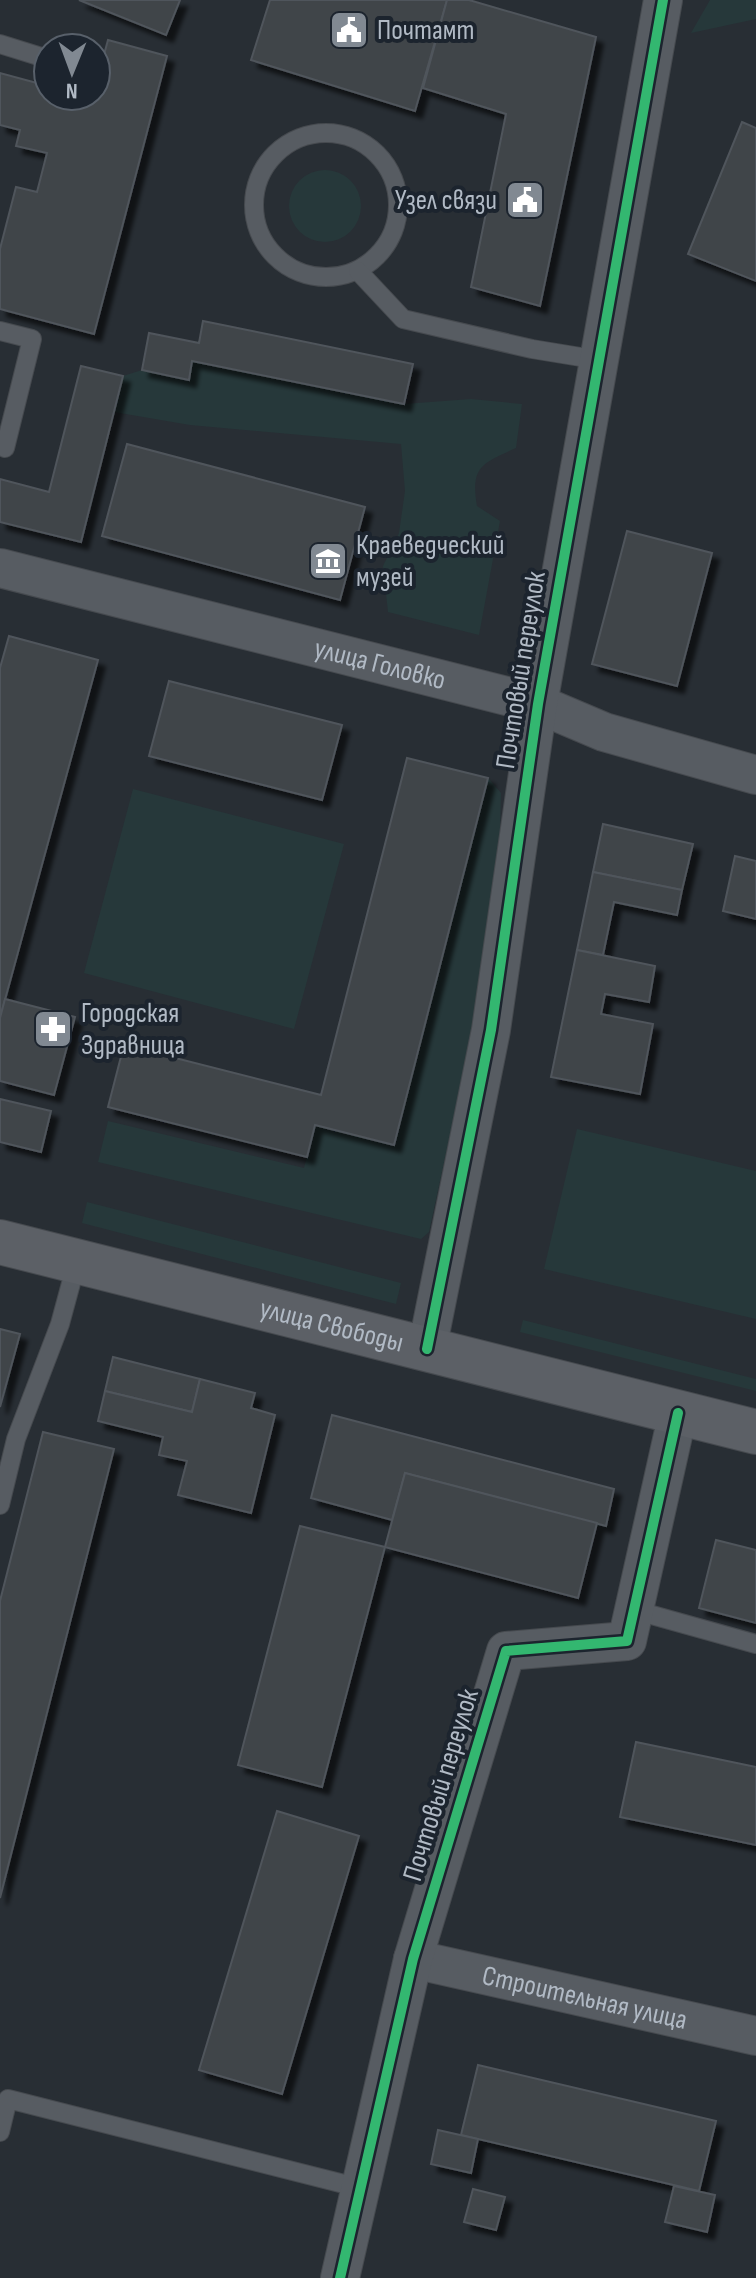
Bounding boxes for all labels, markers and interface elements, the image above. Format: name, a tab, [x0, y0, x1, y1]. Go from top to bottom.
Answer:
public building icon: Почтамт	[328, 9, 370, 51]
place label: Почтамт	[377, 14, 474, 47]
north arrow	[32, 32, 112, 112]
text: N	[66, 77, 78, 104]
public building icon: Узел связи	[504, 179, 546, 221]
place label: Узел связи	[395, 184, 497, 217]
place label: Краеведческий музей	[356, 529, 504, 594]
museum icon: Краеведческий музей	[307, 540, 349, 582]
street label: Почтовый переулок	[489, 569, 553, 771]
street label: улица Головко	[311, 632, 449, 697]
place label: Городская Здравница	[81, 997, 185, 1062]
pharmacy icon: Городская Здравница	[32, 1008, 74, 1050]
street label: улица Свободы	[256, 1291, 407, 1359]
street label: Почтовый переулок	[396, 1685, 486, 1885]
street label: Строительная улица	[479, 1959, 690, 2037]

